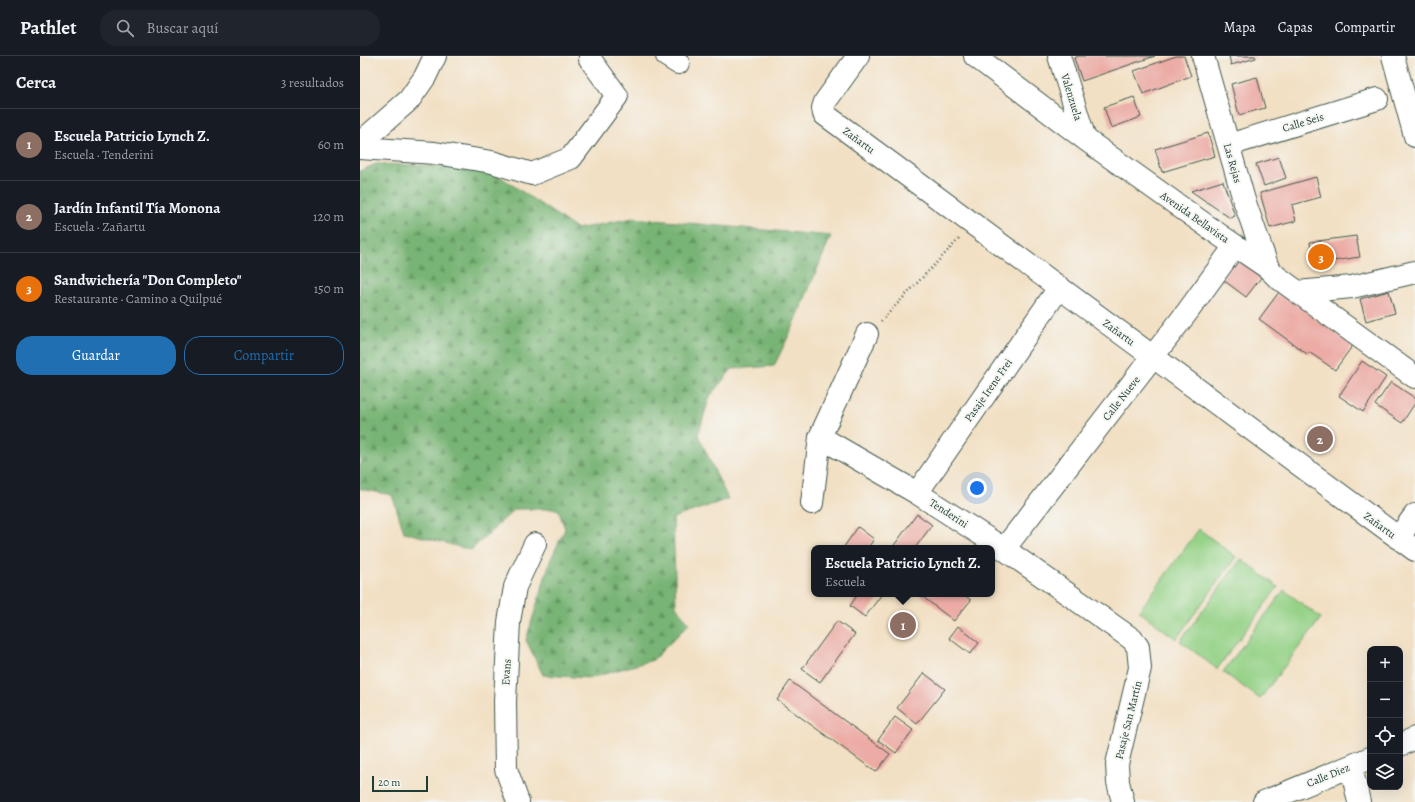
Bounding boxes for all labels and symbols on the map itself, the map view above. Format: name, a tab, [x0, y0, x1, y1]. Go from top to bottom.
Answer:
street label: Valenzuela	[1057, 71, 1086, 123]
street label: Calle Seis	[1281, 109, 1326, 136]
street label: Zañartu	[840, 124, 878, 157]
street label: Las Rejas	[1220, 141, 1245, 185]
street label: Avenida Bellavista	[1156, 187, 1233, 247]
pin: 3	[1308, 242, 1334, 272]
street label: Zañartu	[1100, 316, 1138, 349]
street label: Pasaje Irene Frei	[961, 356, 1016, 425]
street label: Calle Nueve	[1099, 373, 1144, 424]
pin: 2	[1307, 424, 1333, 454]
your location	[967, 478, 987, 498]
street label: Tenderini	[926, 495, 971, 532]
street label: Zañartu	[1361, 509, 1399, 542]
pin: 1	[890, 610, 916, 640]
street label: Evans	[498, 658, 515, 686]
street label: Pasaje San Martín	[1111, 679, 1146, 761]
street label: Calle Diez	[1304, 760, 1352, 791]
scale bar	[372, 774, 428, 793]

